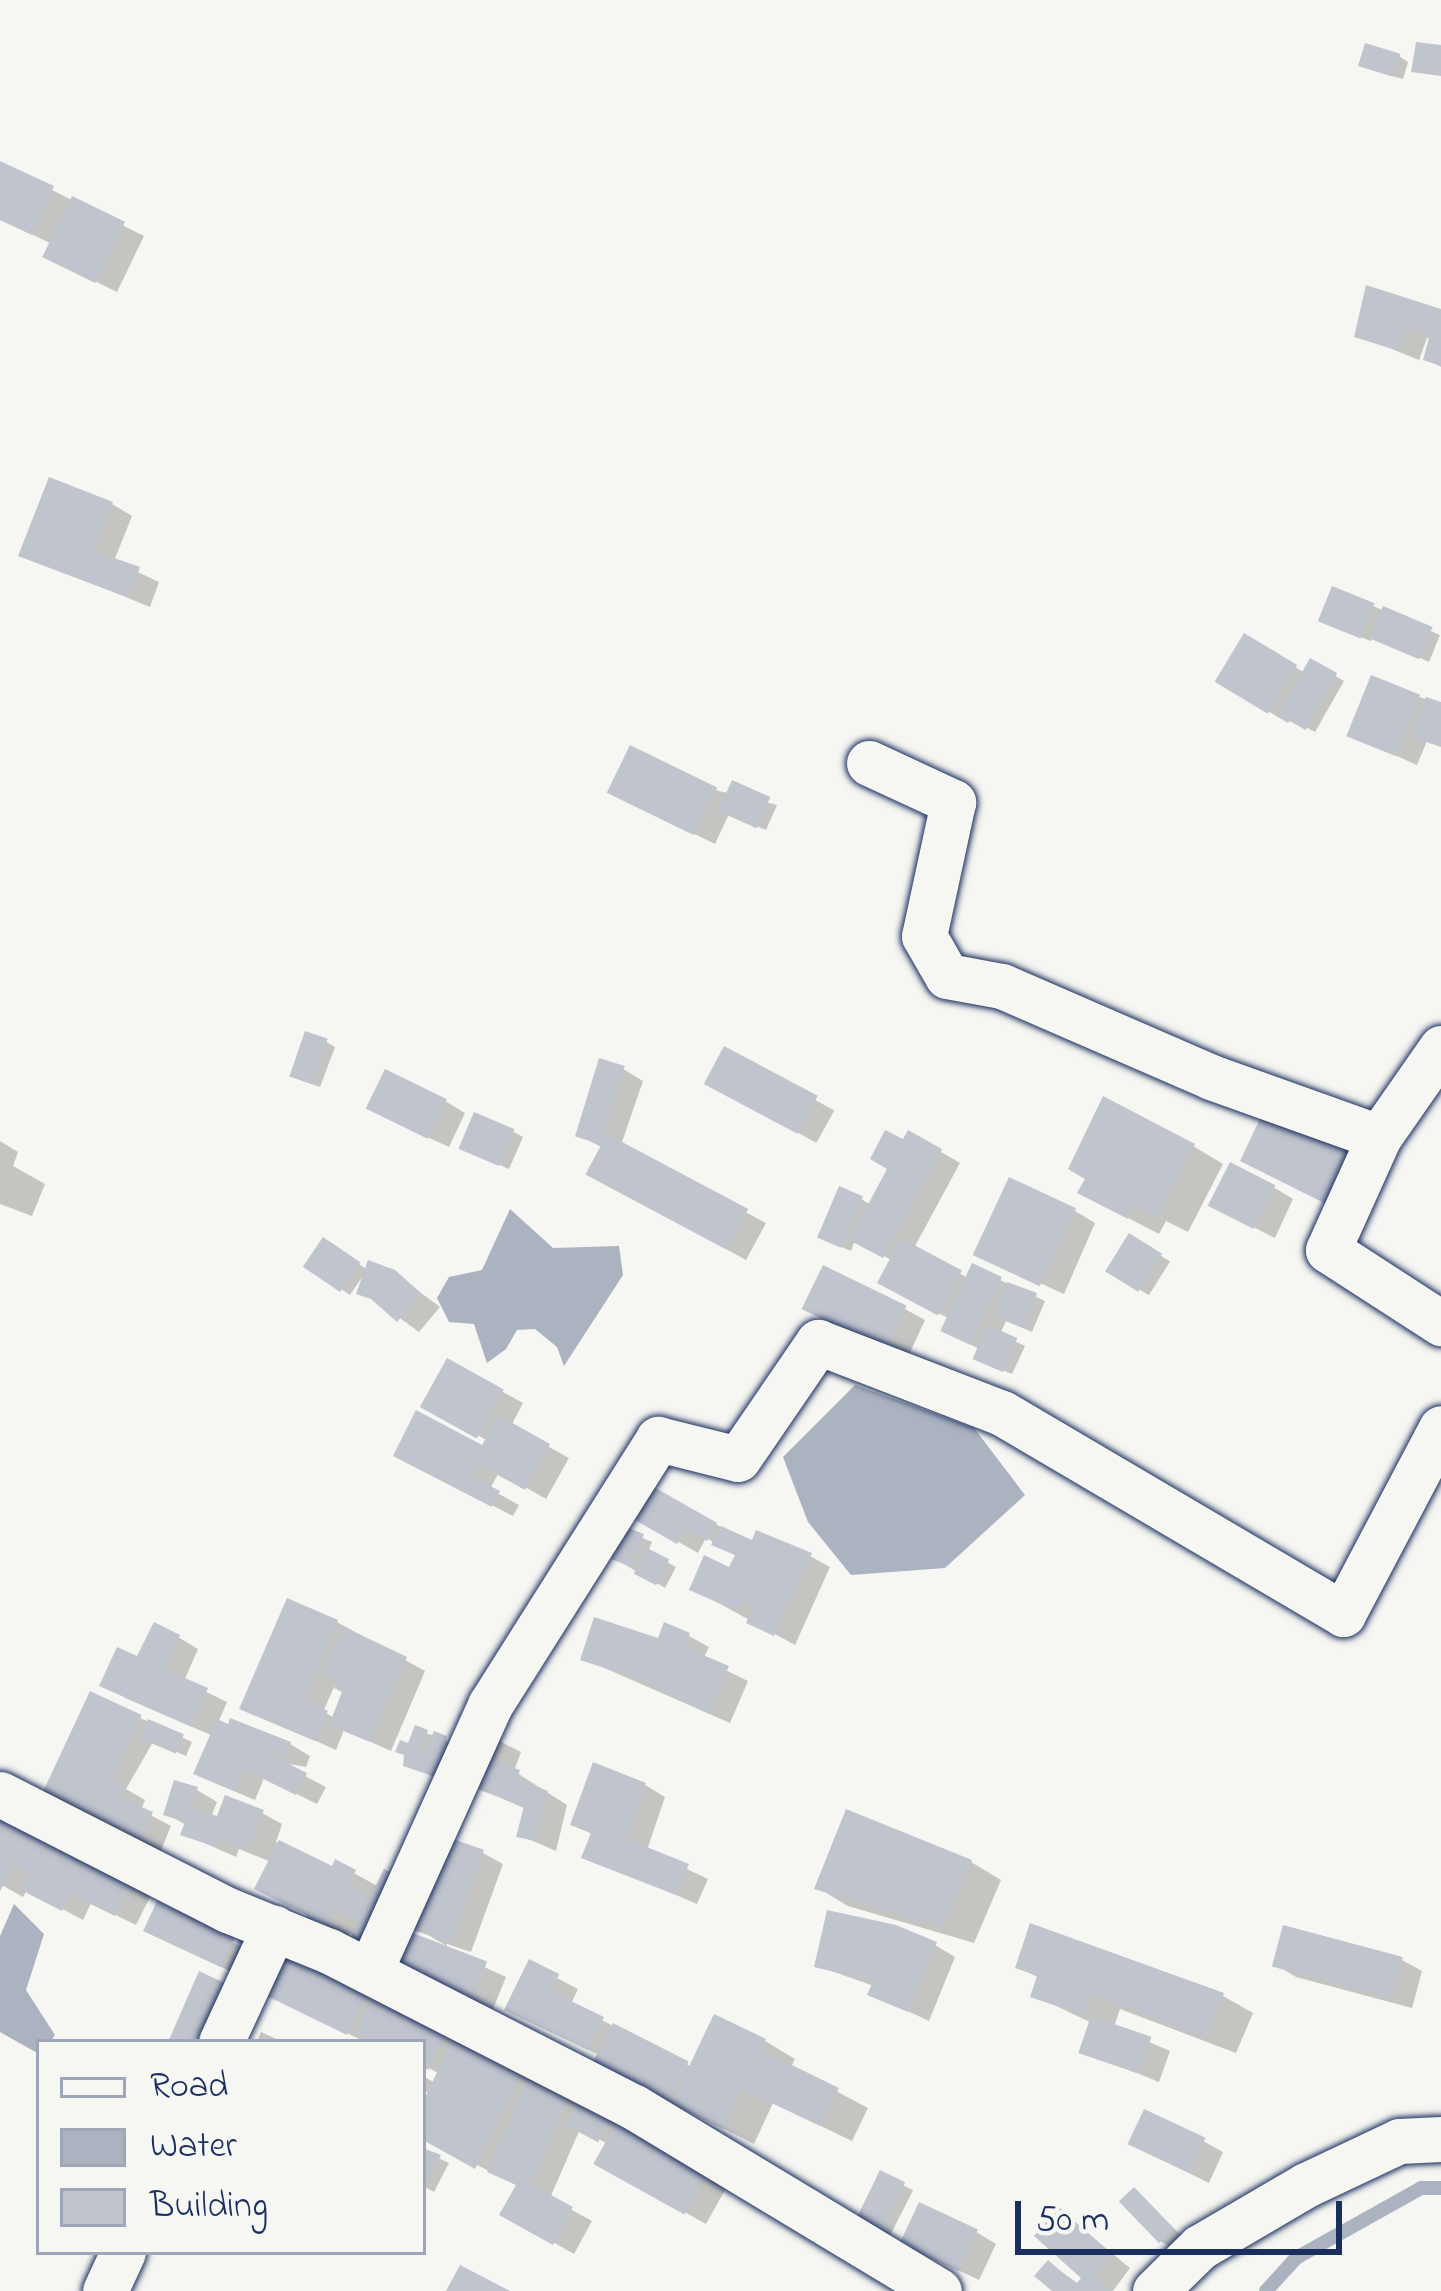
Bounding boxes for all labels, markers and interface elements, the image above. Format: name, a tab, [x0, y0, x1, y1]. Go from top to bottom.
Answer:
legend	[36, 2039, 426, 2255]
text: Road	[150, 2061, 228, 2114]
text: Water	[150, 2121, 237, 2174]
scale bar	[1021, 2177, 1348, 2251]
text: Building	[150, 2181, 268, 2234]
text: 50 m	[1036, 2195, 1109, 2248]

